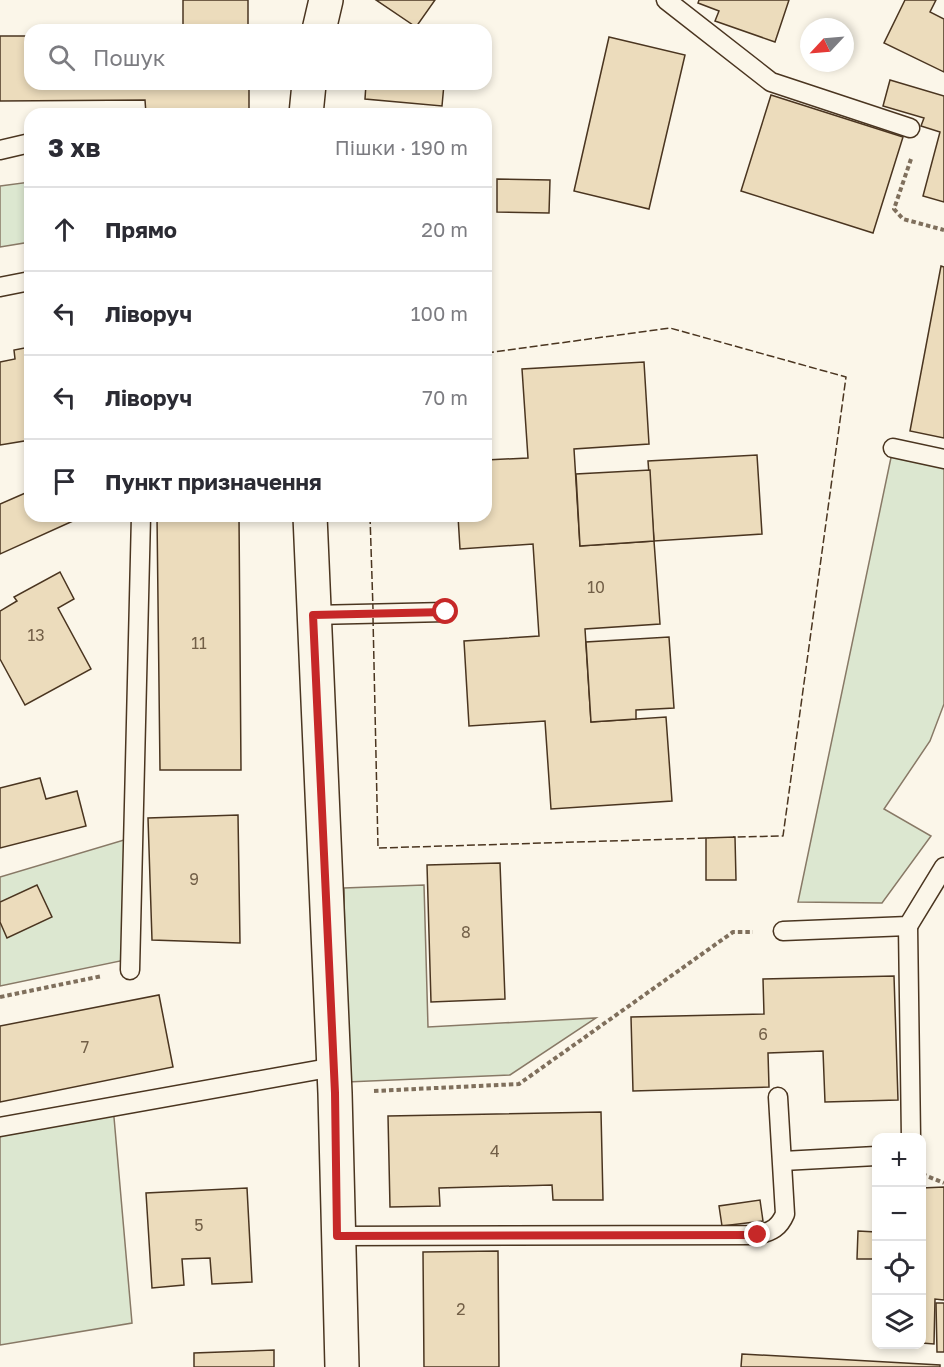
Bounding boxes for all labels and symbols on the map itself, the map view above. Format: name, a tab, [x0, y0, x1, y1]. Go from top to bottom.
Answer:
north arrow	[800, 18, 854, 72]
house number: 10	[587, 577, 605, 597]
route start	[432, 598, 458, 624]
house number: 13	[27, 625, 45, 645]
house number: 11	[191, 633, 207, 653]
house number: 9	[189, 869, 199, 889]
house number: 8	[461, 922, 471, 942]
house number: 6	[758, 1024, 768, 1044]
house number: 7	[81, 1037, 89, 1057]
house number: 4	[490, 1141, 500, 1161]
house number: 5	[194, 1215, 204, 1235]
route end	[744, 1221, 770, 1247]
house number: 2	[456, 1299, 466, 1319]

